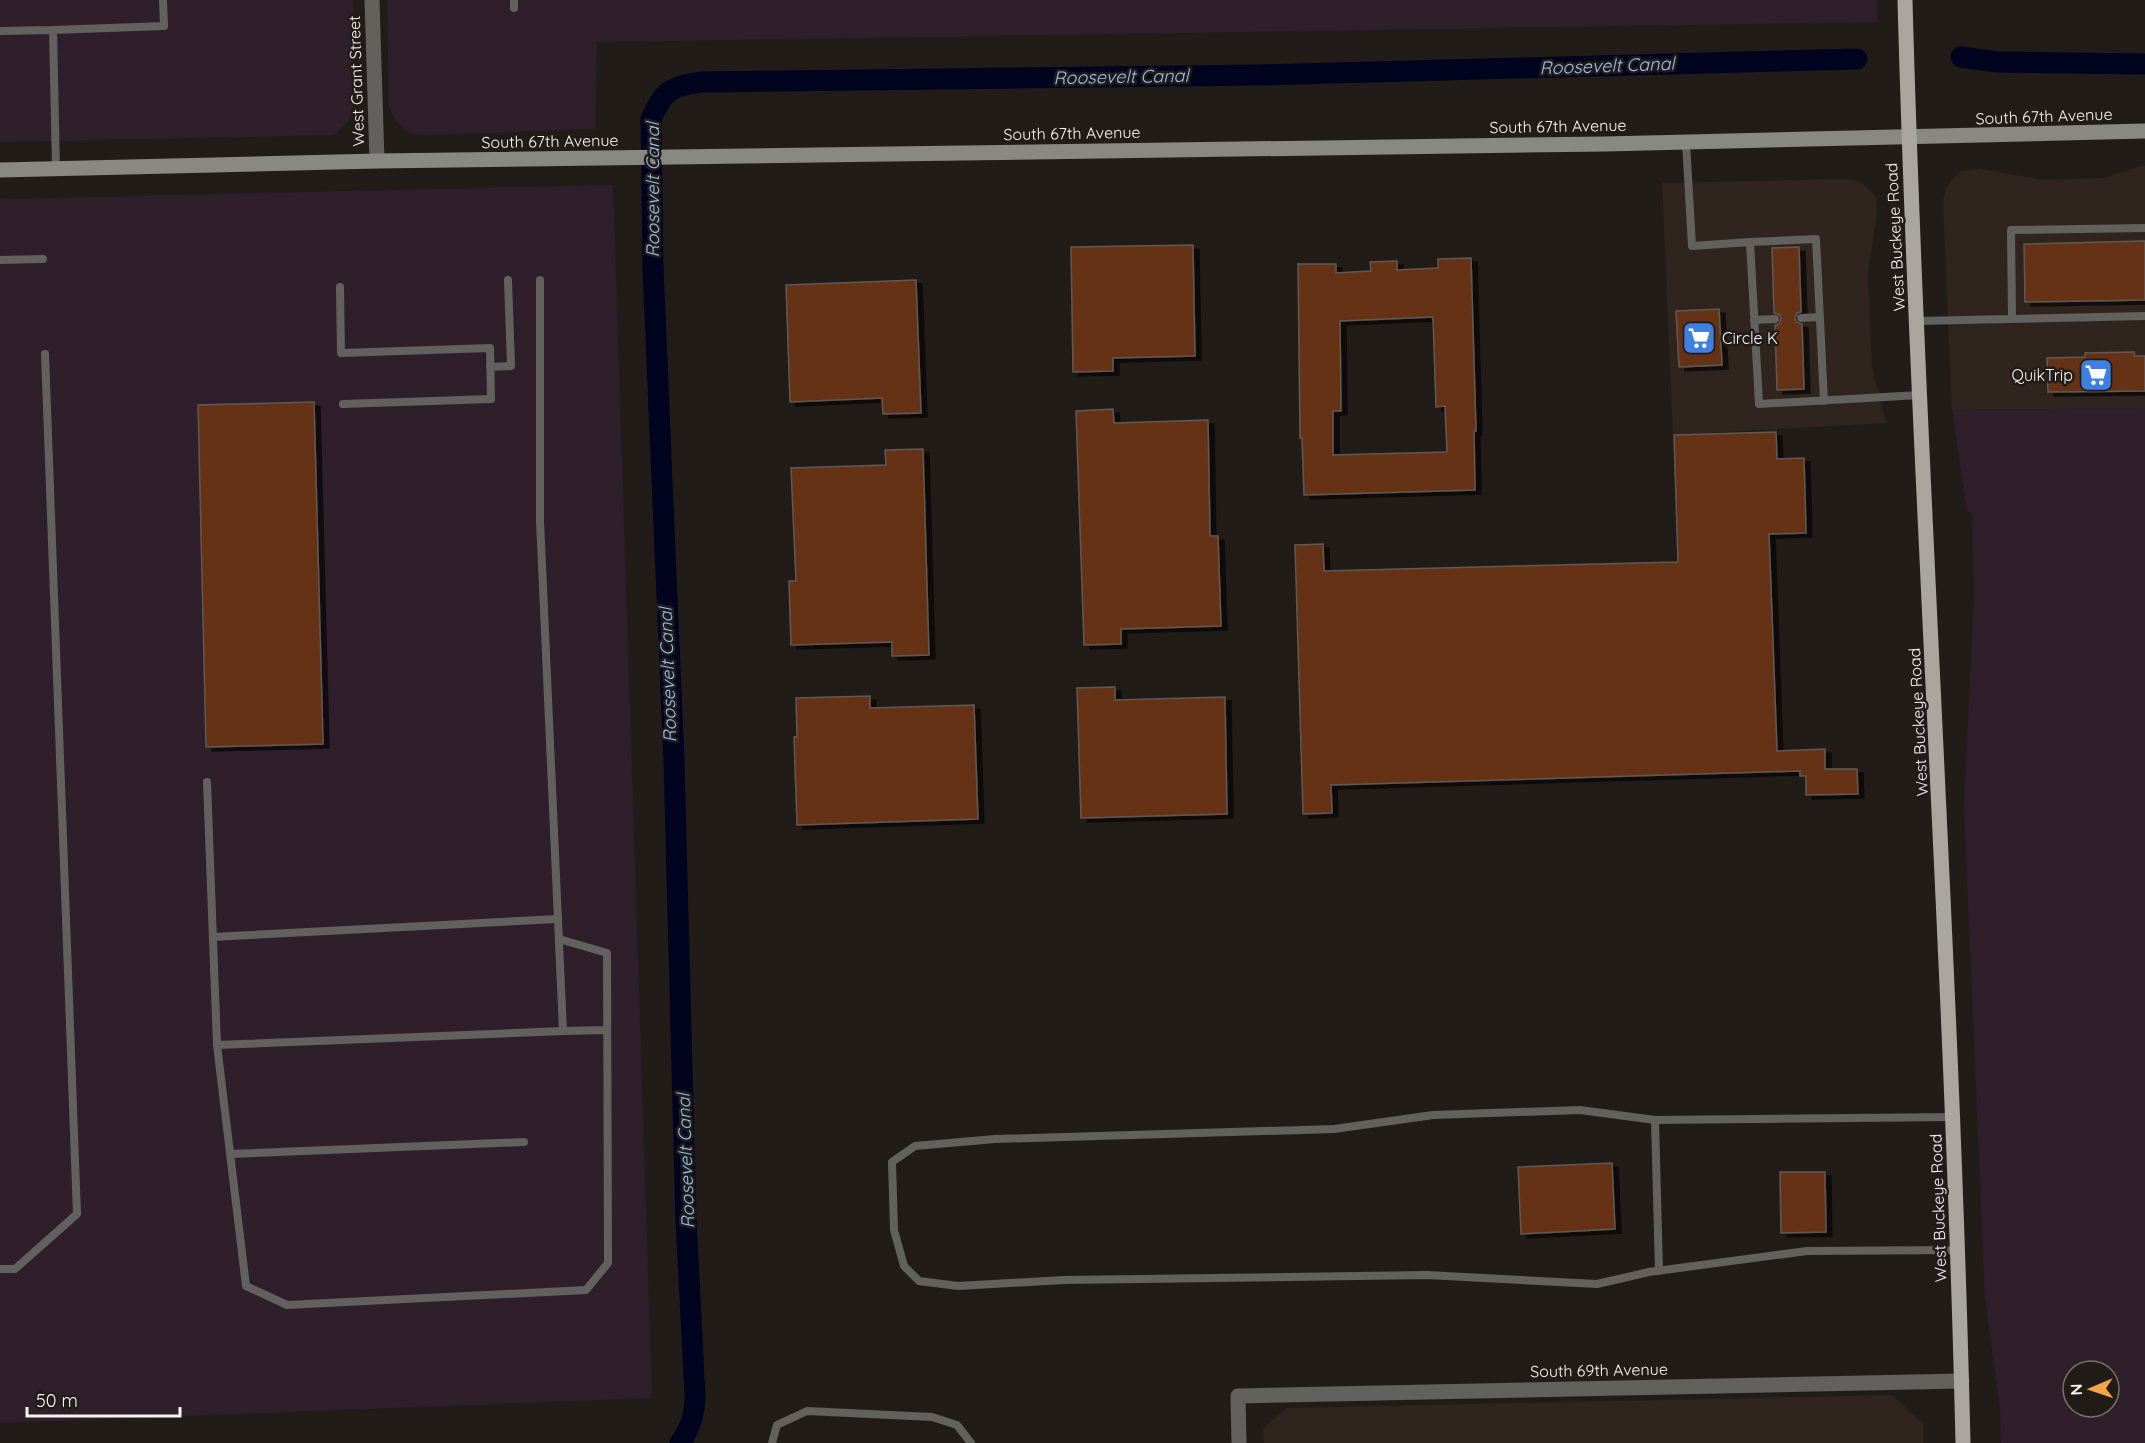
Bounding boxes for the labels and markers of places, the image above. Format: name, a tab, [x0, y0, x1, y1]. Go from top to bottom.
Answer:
supermarket icon: Circle K	[1681, 320, 1717, 356]
place label: Circle K	[1722, 328, 1778, 348]
supermarket icon: QuikTrip	[2078, 357, 2114, 393]
place label: QuikTrip	[2012, 365, 2073, 385]

